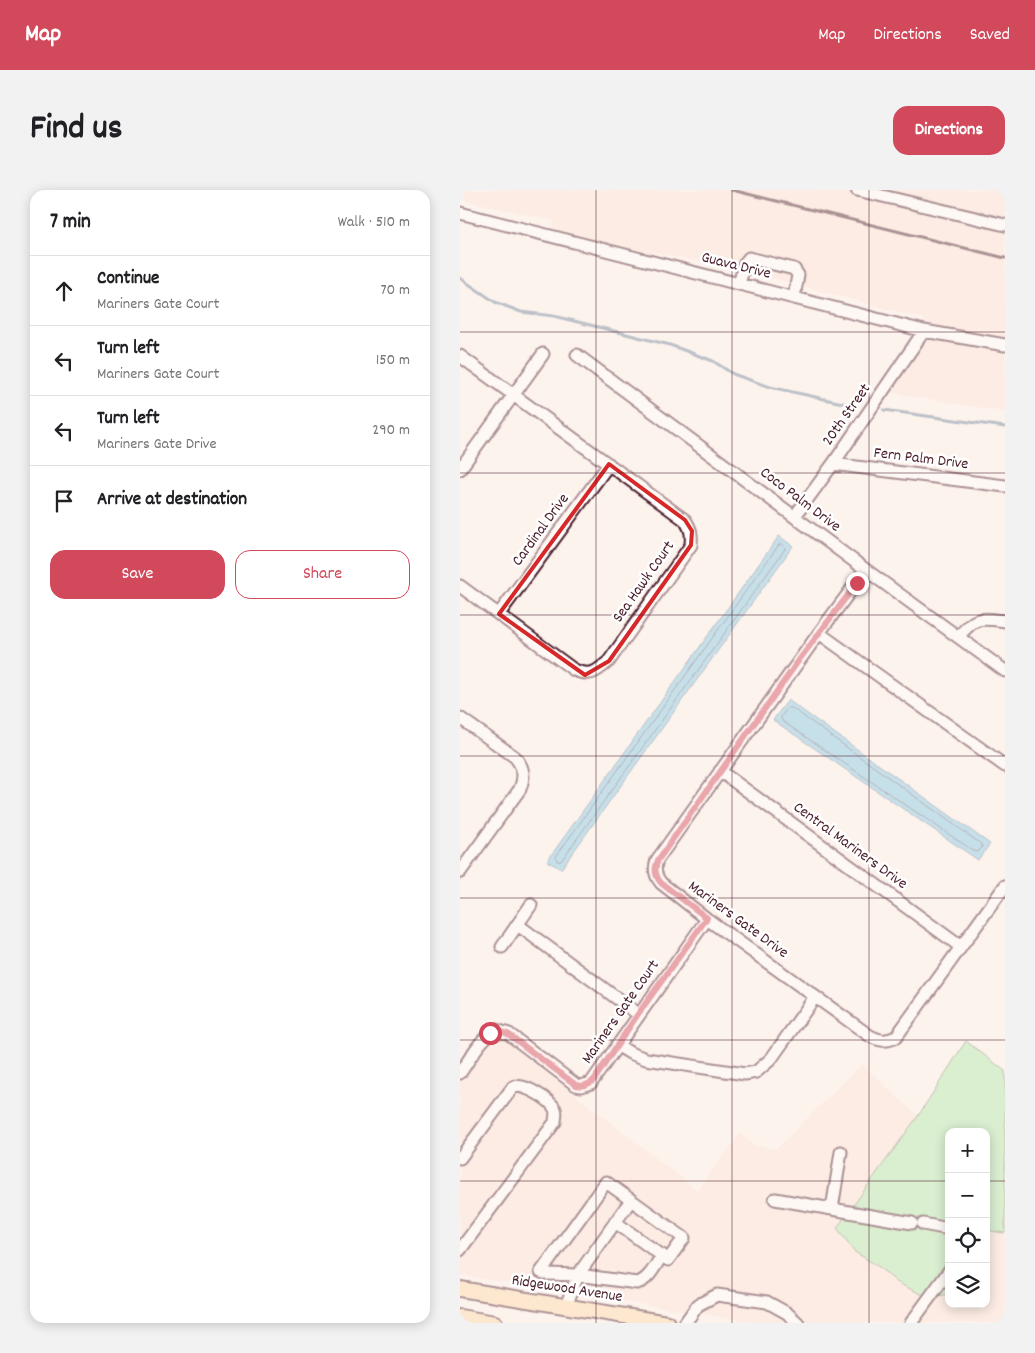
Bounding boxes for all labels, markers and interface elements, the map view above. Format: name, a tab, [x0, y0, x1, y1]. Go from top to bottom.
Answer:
text: Map	[25, 18, 61, 52]
text: Map	[818, 23, 845, 48]
text: Directions	[873, 23, 942, 48]
text: Saved	[970, 23, 1010, 48]
text: Find us	[30, 105, 122, 155]
button: Directions	[893, 106, 1005, 155]
text: 7 min	[50, 208, 91, 238]
text: Walk · 510 m	[338, 211, 410, 234]
street label: Guava Drive	[699, 246, 773, 286]
text: Continue	[97, 266, 159, 293]
icon: ahead	[50, 277, 78, 305]
text: 70 m	[380, 279, 410, 302]
text: Mariners Gate Court	[97, 293, 219, 316]
text: Turn left	[97, 336, 160, 363]
icon: left	[50, 347, 78, 375]
text: 150 m	[376, 349, 410, 372]
text: Mariners Gate Court	[97, 363, 219, 386]
street label: 20th Street	[817, 379, 877, 451]
text: Turn left	[97, 406, 160, 433]
icon: left	[50, 417, 78, 445]
text: 290 m	[372, 419, 410, 442]
text: Mariners Gate Drive	[97, 433, 217, 456]
street label: Fern Palm Drive	[872, 442, 970, 476]
street label: Coco Palm Drive	[755, 462, 845, 538]
icon: arrive	[50, 487, 78, 515]
text: Arrive at destination	[97, 487, 247, 514]
street label: Cardinal Drive	[507, 489, 575, 571]
street label: Sea Hawk Court	[607, 536, 681, 628]
button: Save	[50, 550, 225, 599]
button: Share	[235, 550, 410, 599]
route end	[846, 572, 869, 595]
street label: Central Mariners Drive	[788, 797, 912, 895]
street label: Mariners Gate Drive	[683, 876, 793, 964]
street label: Mariners Gate Court	[576, 955, 666, 1069]
route start	[479, 1022, 502, 1045]
map controls	[945, 1128, 990, 1308]
button: +	[945, 1128, 990, 1173]
button: −	[945, 1173, 990, 1218]
button: locate	[945, 1218, 990, 1263]
button: layers	[945, 1263, 990, 1308]
street label: Ridgewood Avenue	[510, 1269, 624, 1309]

